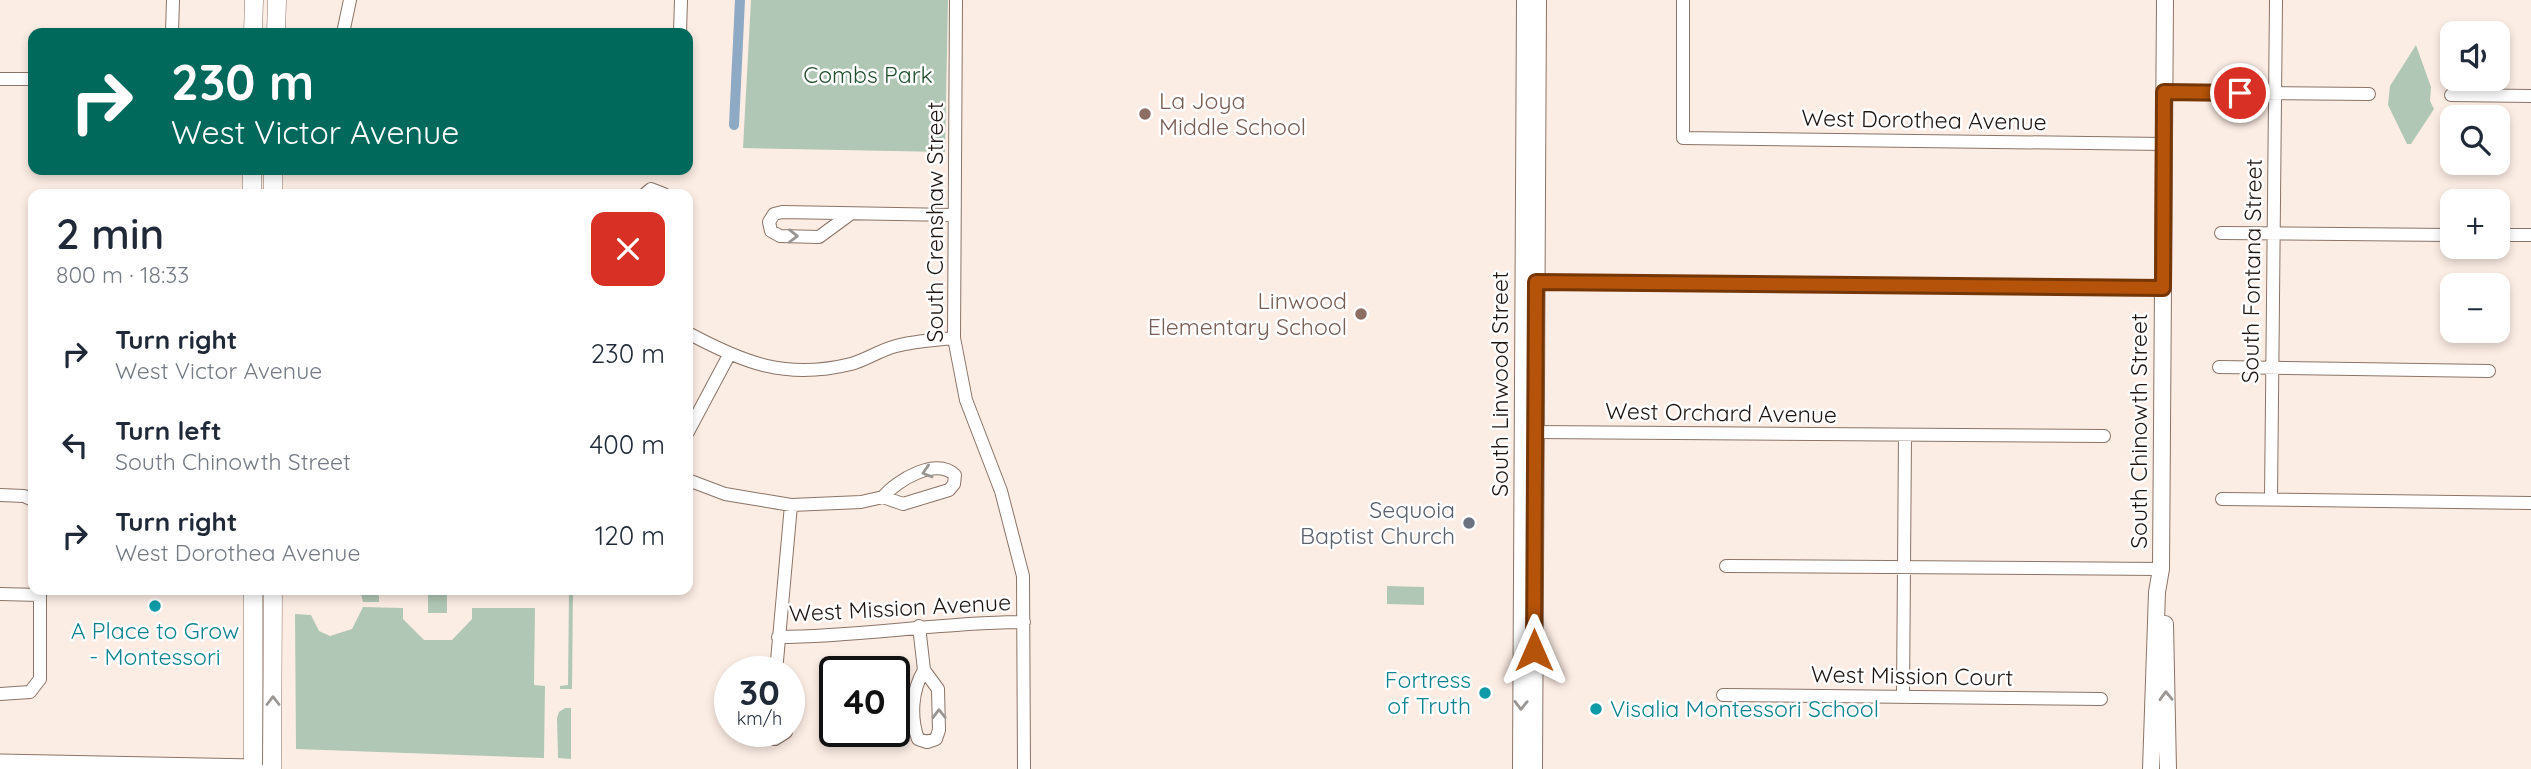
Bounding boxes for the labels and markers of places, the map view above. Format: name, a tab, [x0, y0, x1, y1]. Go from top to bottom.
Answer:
pin	[2210, 63, 2270, 123]
place label: La Joya Middle School	[1159, 86, 1306, 141]
marker: La Joya Middle School	[1137, 106, 1153, 122]
place label: Linwood Elementary School	[1148, 286, 1347, 341]
marker: Linwood Elementary School	[1353, 306, 1369, 322]
place label: Sequoia Baptist Church	[1300, 495, 1455, 550]
marker: Sequoia Baptist Church	[1461, 515, 1477, 531]
marker: A Place to Grow - Montessori	[147, 598, 163, 614]
place label: A Place to Grow - Montessori	[71, 616, 239, 671]
place label: Fortress of Truth	[1385, 665, 1471, 720]
marker: Fortress of Truth	[1477, 685, 1493, 701]
place label: Visalia Montessori School	[1610, 694, 1879, 723]
marker: Visalia Montessori School	[1588, 701, 1604, 717]

